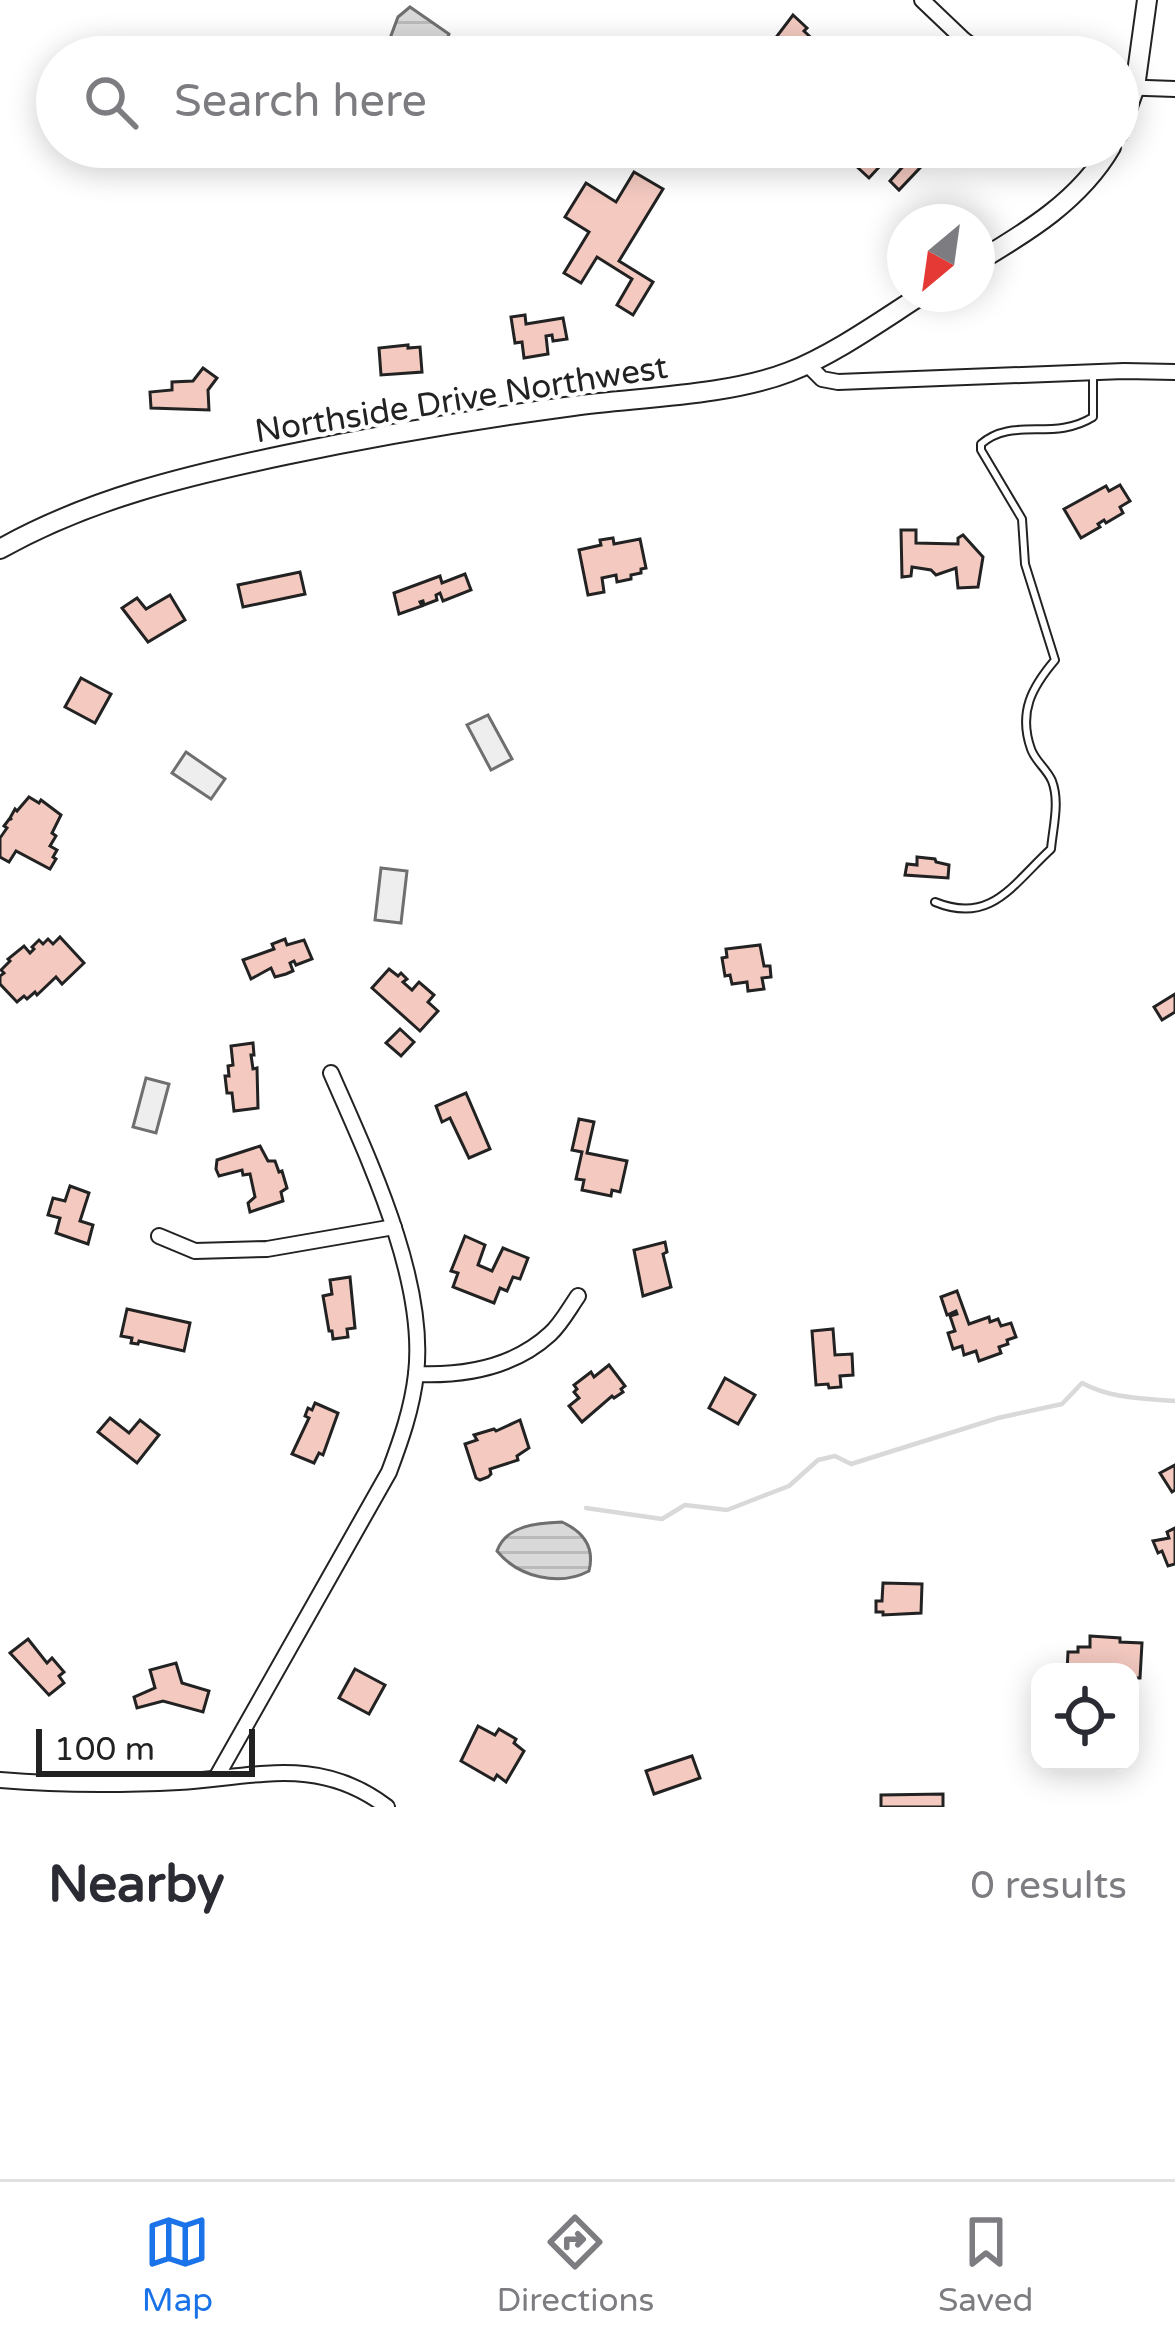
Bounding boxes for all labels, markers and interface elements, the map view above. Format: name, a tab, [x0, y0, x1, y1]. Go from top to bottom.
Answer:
search box	[36, 36, 1139, 168]
icon: search	[78, 69, 144, 135]
text: Search here	[174, 75, 427, 129]
north arrow	[887, 204, 995, 312]
street label: Northside Drive Northwest	[252, 348, 670, 451]
map controls	[1031, 1663, 1139, 1771]
button: locate	[1031, 1663, 1139, 1771]
scale bar	[36, 1723, 255, 1776]
text: 100 m	[54, 1730, 155, 1769]
text: Nearby	[48, 1854, 225, 1916]
text: 0 results	[970, 1862, 1127, 1909]
tab: Map	[142, 2209, 213, 2320]
tab: Directions	[497, 2209, 654, 2320]
tab: Saved	[938, 2209, 1033, 2320]

